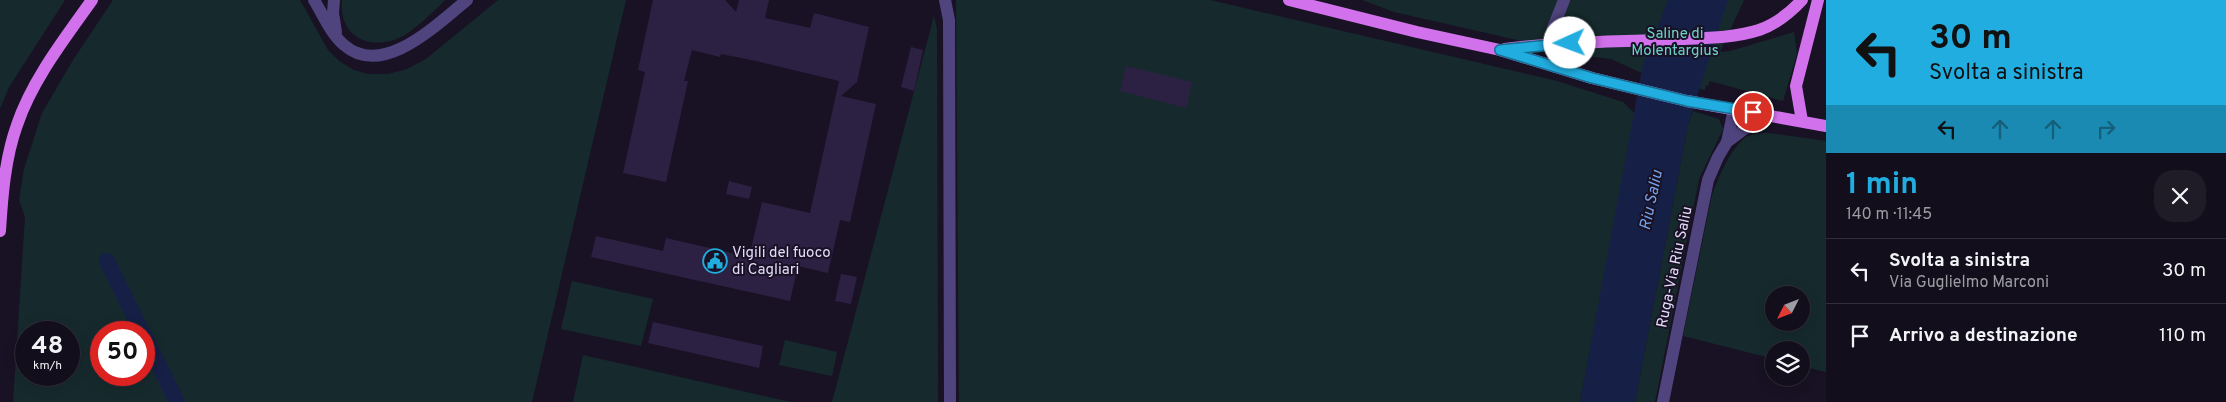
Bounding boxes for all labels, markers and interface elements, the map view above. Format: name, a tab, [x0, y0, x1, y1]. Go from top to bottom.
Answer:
position arrow	[1543, 16, 1595, 68]
text: 30 m	[1929, 17, 2012, 61]
icon: left	[1846, 20, 1911, 85]
park label: Saline di Molentargius	[1631, 25, 1719, 61]
text: Svolta a sinistra	[1929, 60, 2084, 87]
pin	[1732, 91, 1774, 133]
icon: arrive	[1739, 98, 1767, 126]
icon: left	[1933, 115, 1961, 143]
icon: ahead	[1986, 115, 2014, 143]
icon: ahead	[2039, 115, 2067, 143]
icon: right	[2092, 115, 2120, 143]
text: 1 min	[1846, 167, 1918, 204]
water label: Riu Saliu	[1636, 168, 1668, 232]
button: close	[2154, 170, 2206, 222]
street label: Ruga-Via Riu Saliu	[1653, 205, 1698, 330]
text: 140 m · 11:45	[1846, 205, 1932, 225]
place label: Vigili del fuoco di Cagliari	[732, 244, 831, 280]
public building icon: Vigili del fuoco di Cagliari	[702, 248, 728, 274]
text: Svolta a sinistra	[1889, 249, 2030, 273]
icon: left	[1846, 257, 1874, 285]
text: 30 m	[2162, 259, 2206, 283]
text: Via Guglielmo Marconi	[1889, 273, 2049, 293]
north arrow	[1765, 286, 1810, 331]
map controls	[1765, 286, 1810, 386]
speed limit sign: 50	[90, 321, 155, 386]
icon: arrive	[1846, 322, 1874, 350]
text: Arrivo a destinazione	[1889, 324, 2078, 348]
text: 110 m	[2159, 324, 2206, 348]
text: 48	[32, 331, 63, 363]
button: layers	[1765, 341, 1810, 386]
text: km/h	[33, 358, 62, 374]

